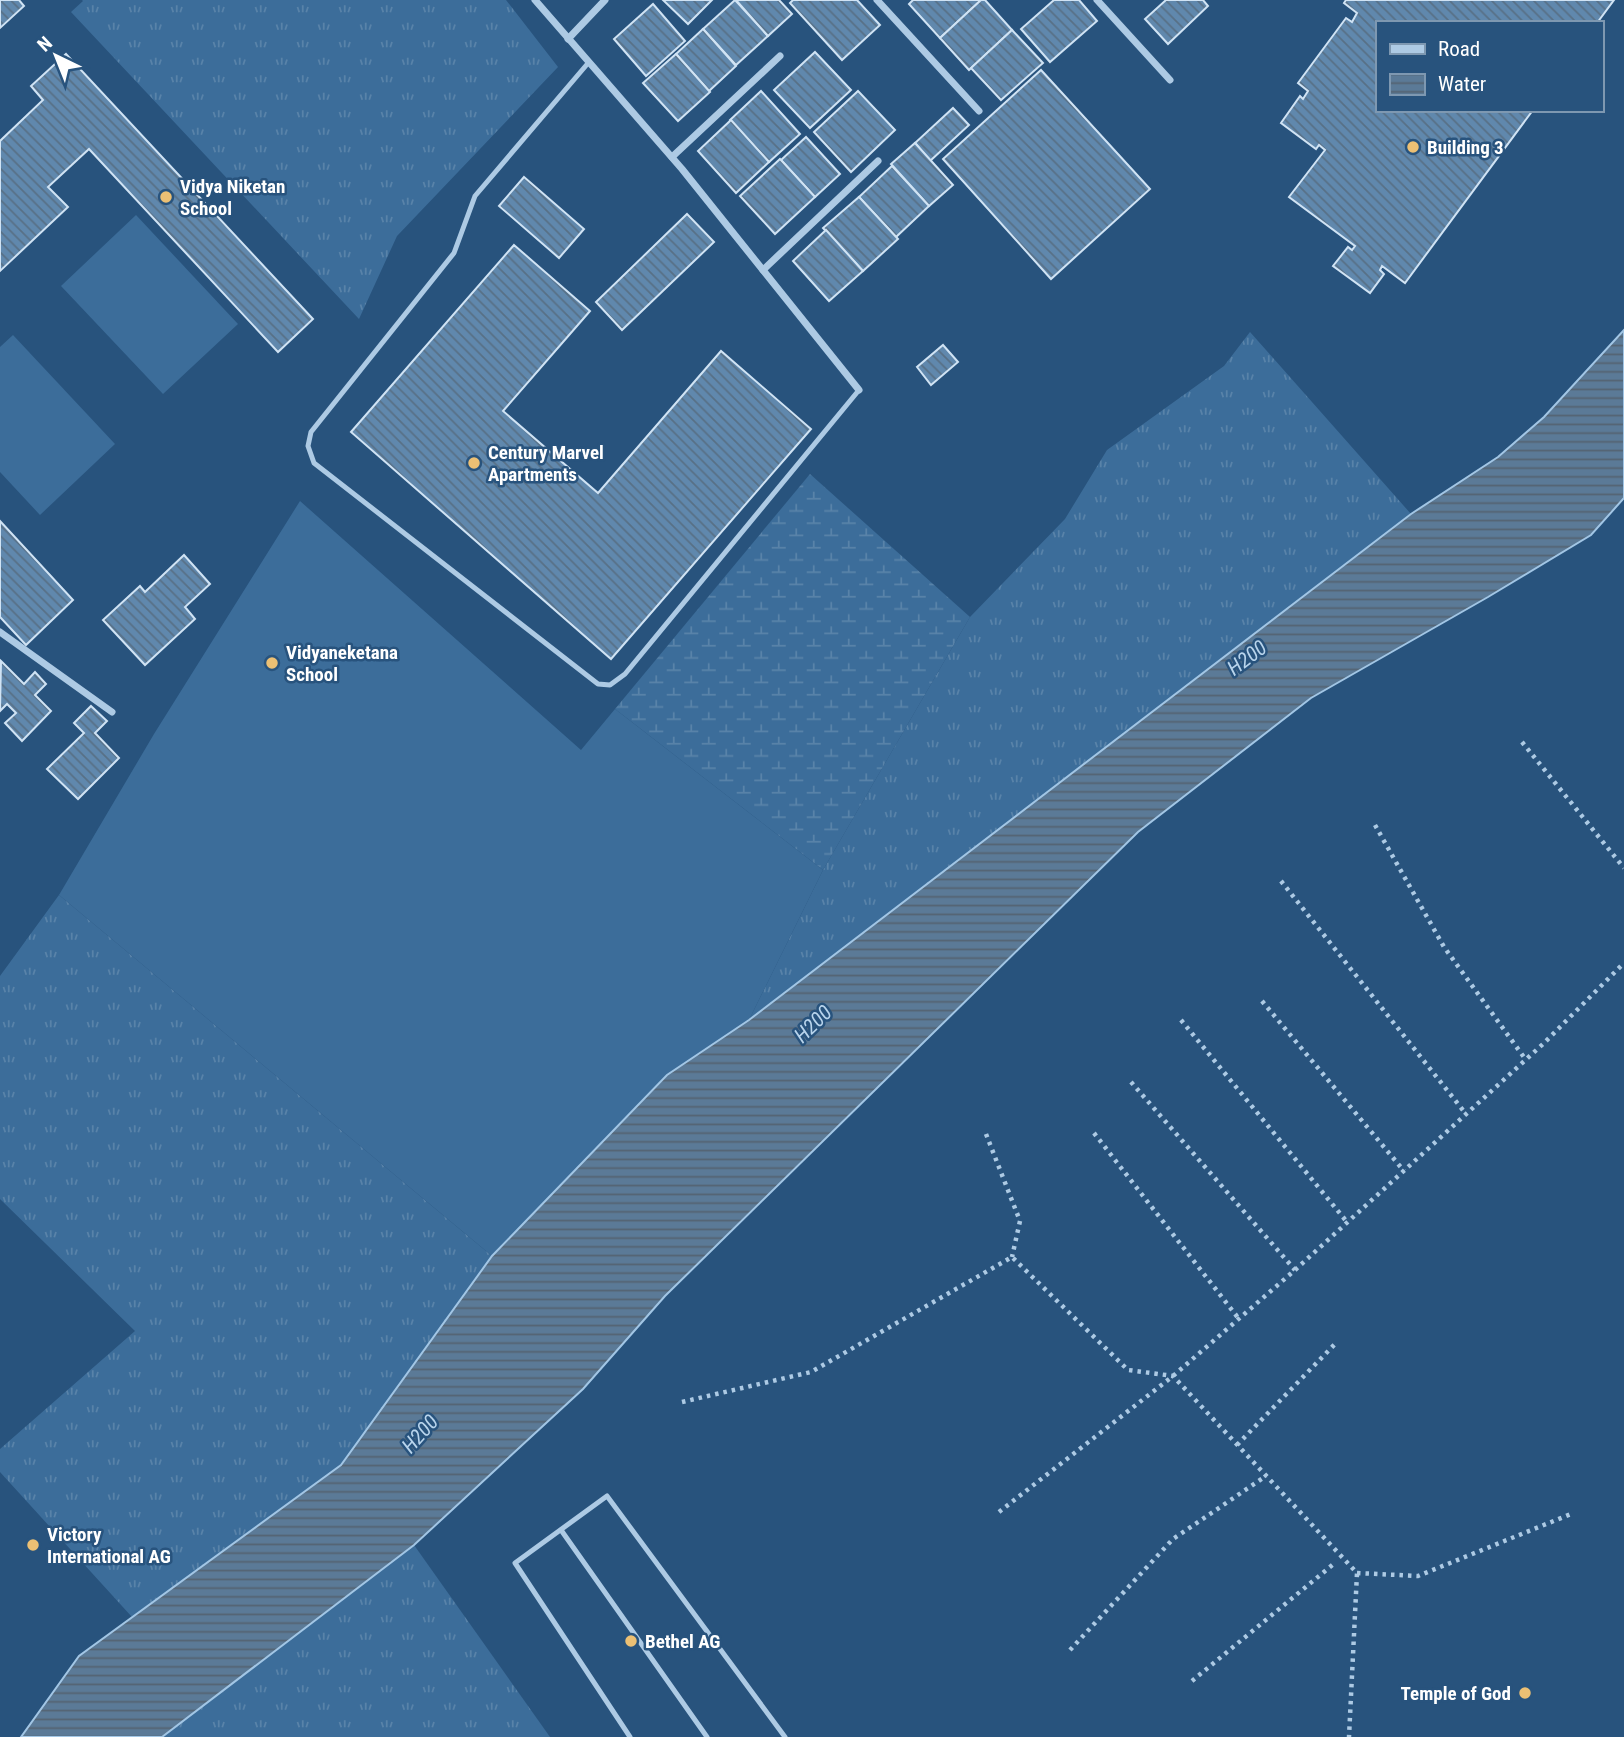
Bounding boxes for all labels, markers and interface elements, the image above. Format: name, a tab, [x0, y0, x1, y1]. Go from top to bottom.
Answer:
north arrow	[21, 21, 91, 91]
legend	[1376, 21, 1603, 112]
text: N	[33, 32, 57, 56]
text: Road	[1438, 37, 1480, 61]
text: Water	[1438, 72, 1486, 96]
place label: Building 3	[1427, 136, 1504, 159]
marker: Building 3	[1405, 139, 1421, 155]
place label: Vidya Niketan School	[180, 175, 285, 220]
marker: Vidya Niketan School	[158, 189, 174, 205]
place label: Century Marvel Apartments	[488, 441, 604, 486]
marker: Century Marvel Apartments	[466, 455, 482, 471]
water label: H200	[1223, 636, 1271, 680]
place label: Vidyaneketana School	[286, 641, 398, 686]
marker: Vidyaneketana School	[264, 655, 280, 671]
water label: H200	[789, 1000, 837, 1048]
water label: H200	[397, 1410, 443, 1458]
place label: Victory International AG	[47, 1523, 171, 1568]
marker: Victory International AG	[25, 1537, 41, 1553]
place label: Bethel AG	[645, 1630, 720, 1653]
marker: Bethel AG	[623, 1633, 639, 1649]
place label: Temple of God	[1401, 1682, 1511, 1705]
marker: Temple of God	[1517, 1685, 1533, 1701]

